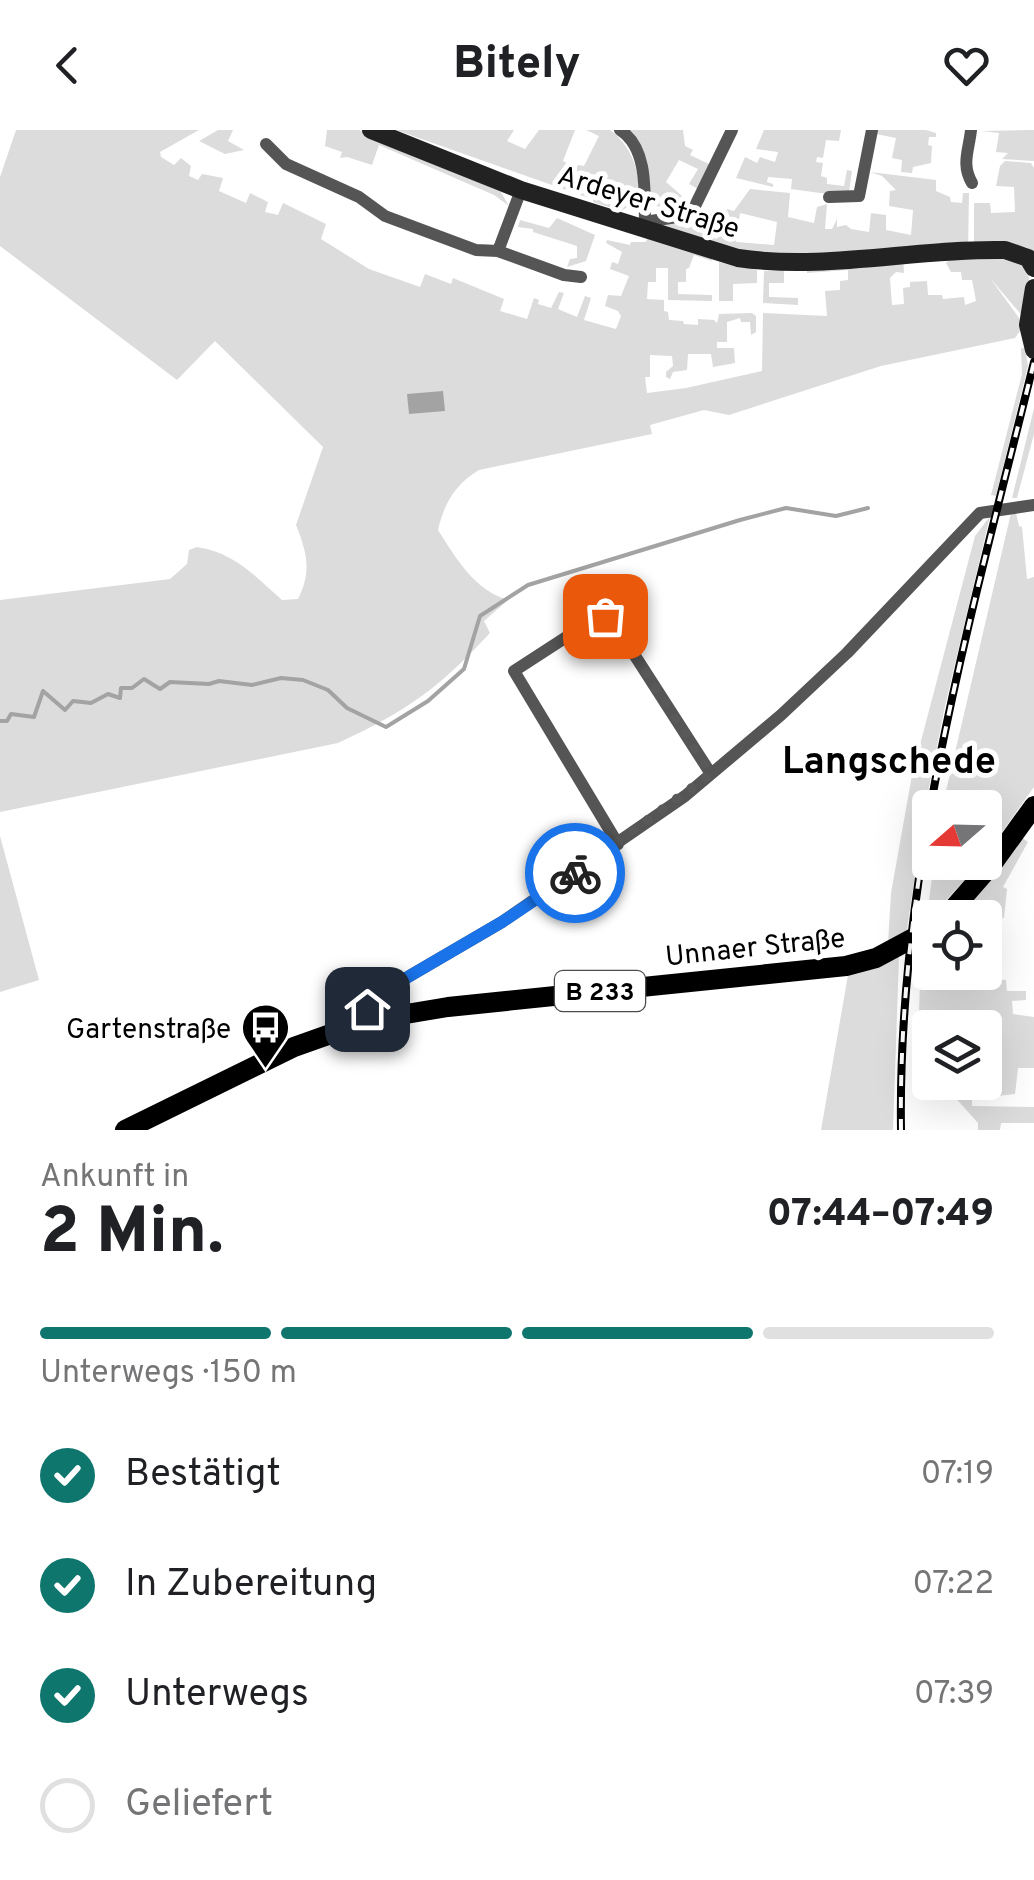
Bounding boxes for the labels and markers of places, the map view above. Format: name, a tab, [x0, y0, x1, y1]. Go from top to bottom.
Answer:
pin	[563, 574, 648, 659]
pin	[325, 967, 410, 1052]
bus stop icon: Gartenstraße	[240, 1002, 292, 1070]
place label: Gartenstraße	[66, 1013, 231, 1049]

